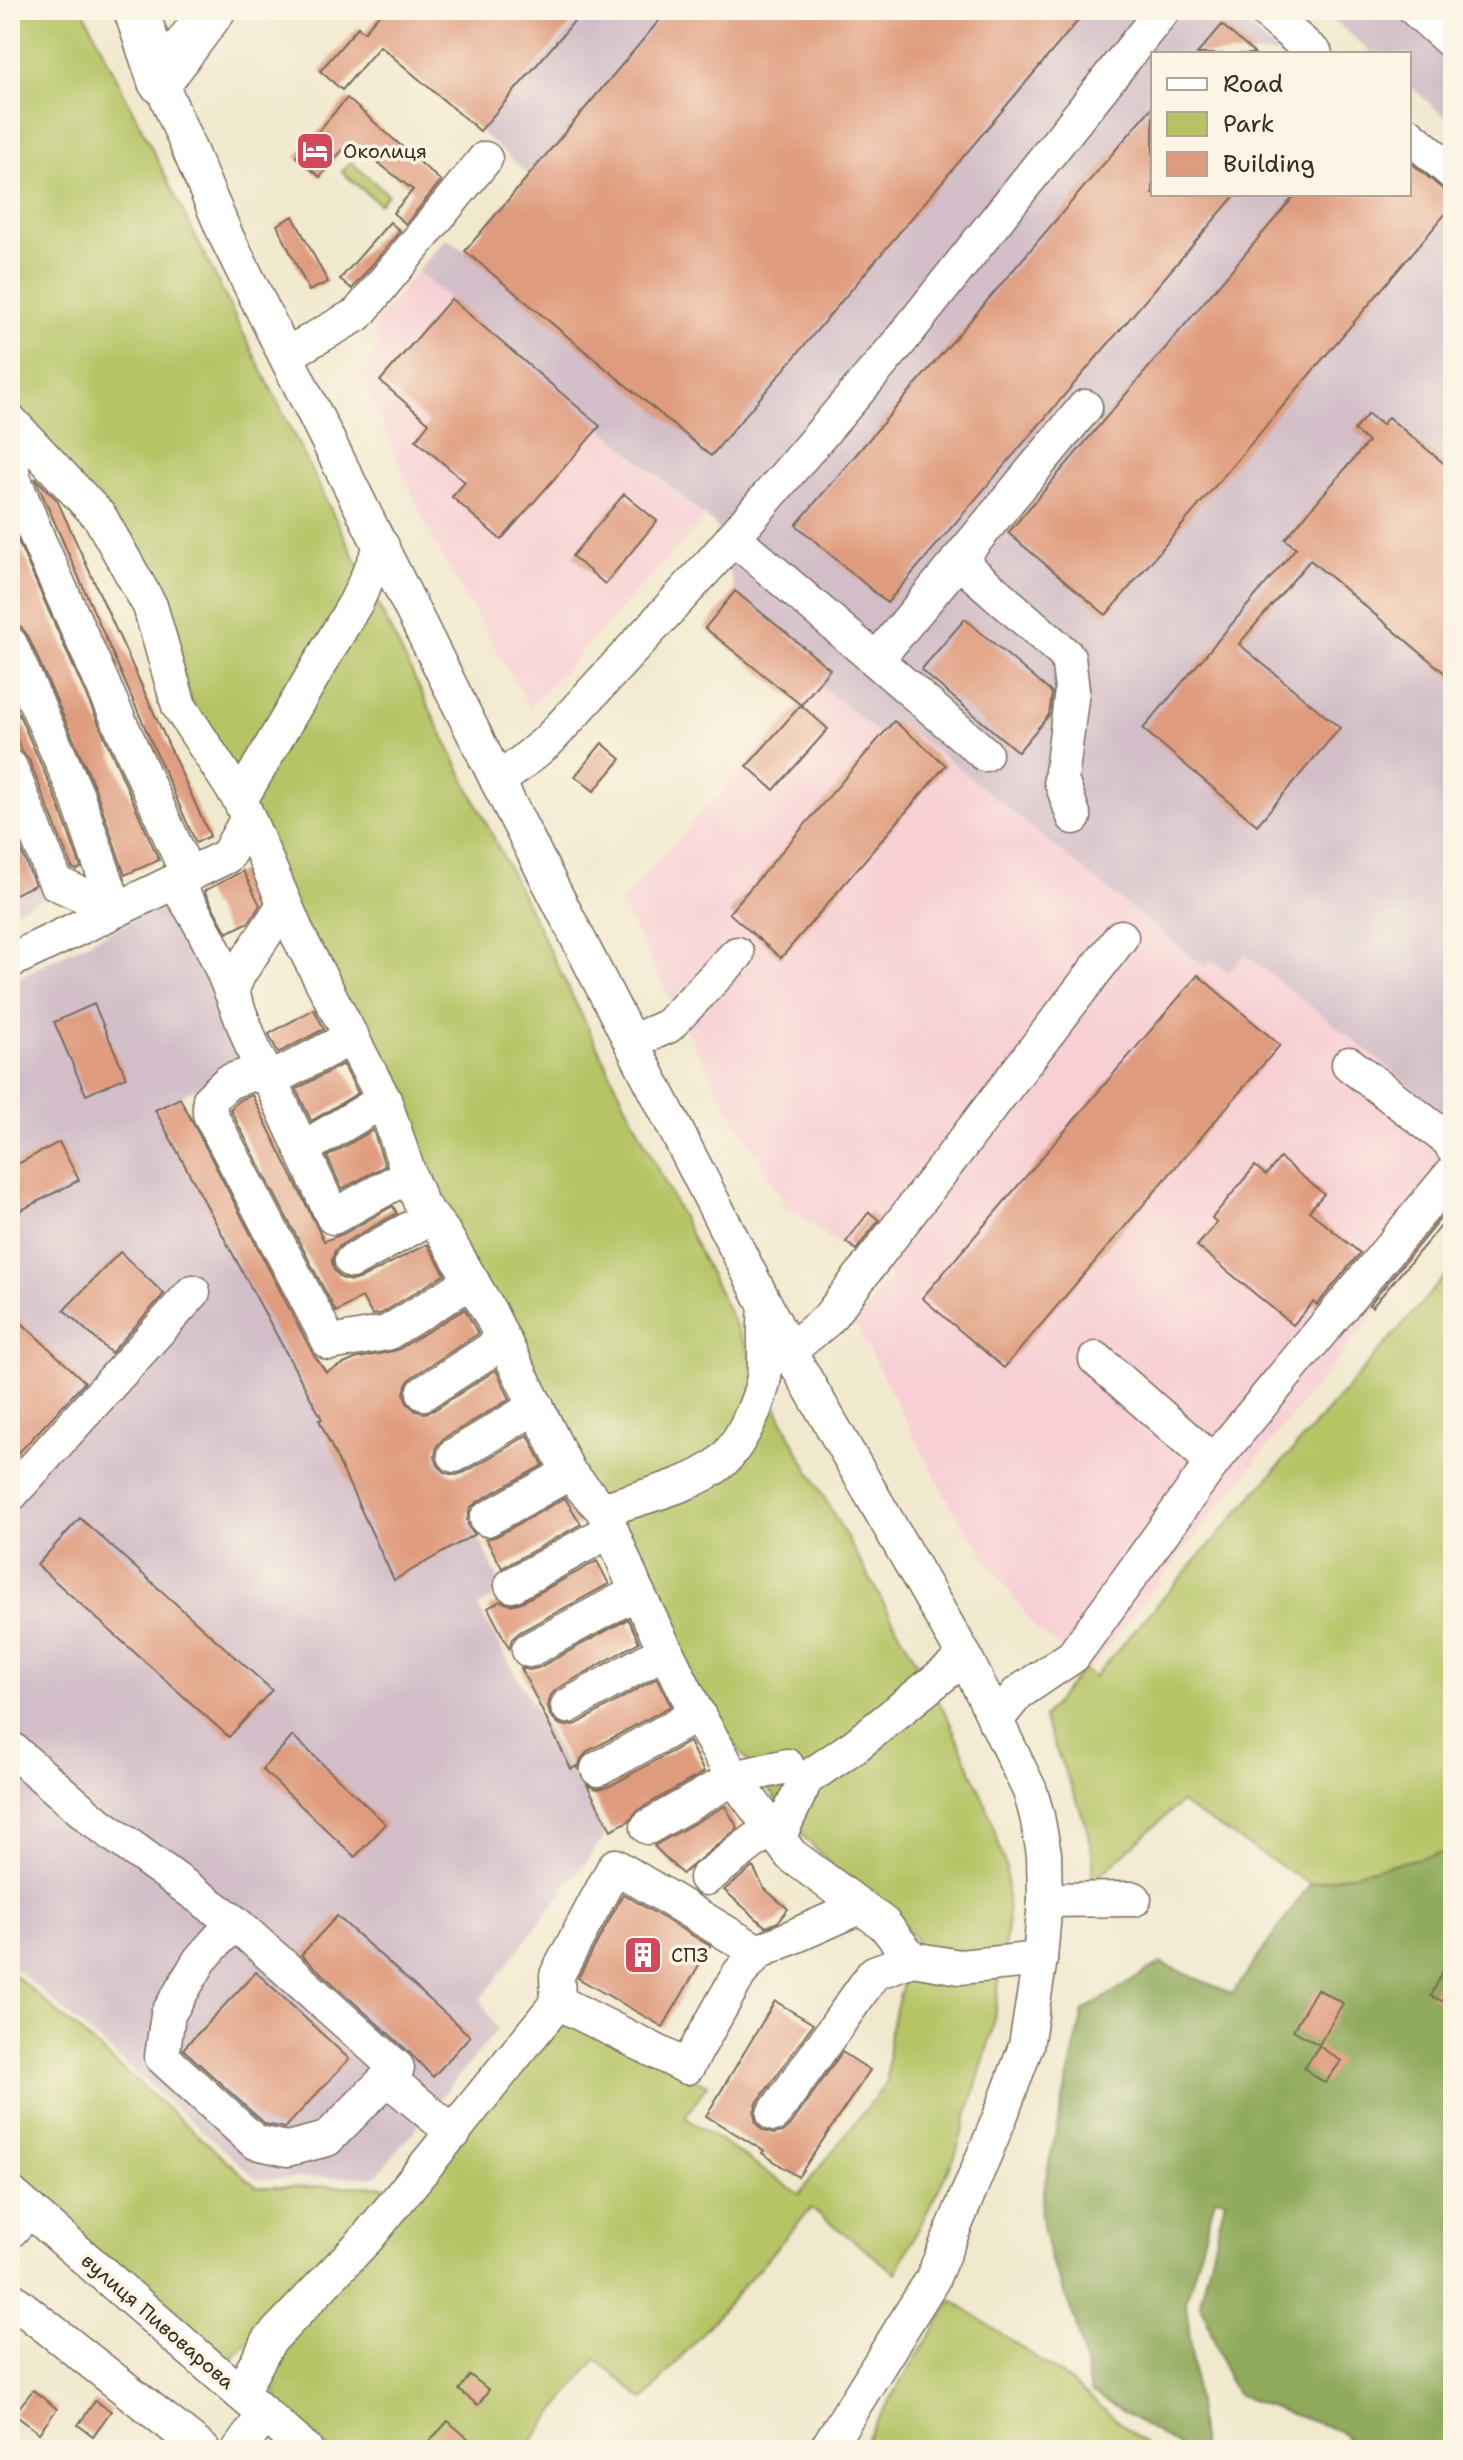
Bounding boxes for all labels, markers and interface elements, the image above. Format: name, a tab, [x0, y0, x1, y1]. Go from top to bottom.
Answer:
legend	[1151, 52, 1411, 196]
text: Road	[1223, 68, 1283, 100]
text: Park	[1223, 108, 1275, 140]
hotel icon: Околиця	[294, 130, 336, 172]
place label: Околиця	[343, 138, 427, 164]
text: Building	[1223, 148, 1315, 180]
building icon: СПЗ	[622, 1934, 664, 1976]
place label: СПЗ	[671, 1942, 709, 1968]
street label: вулиця Пивоварова	[76, 2247, 240, 2395]

